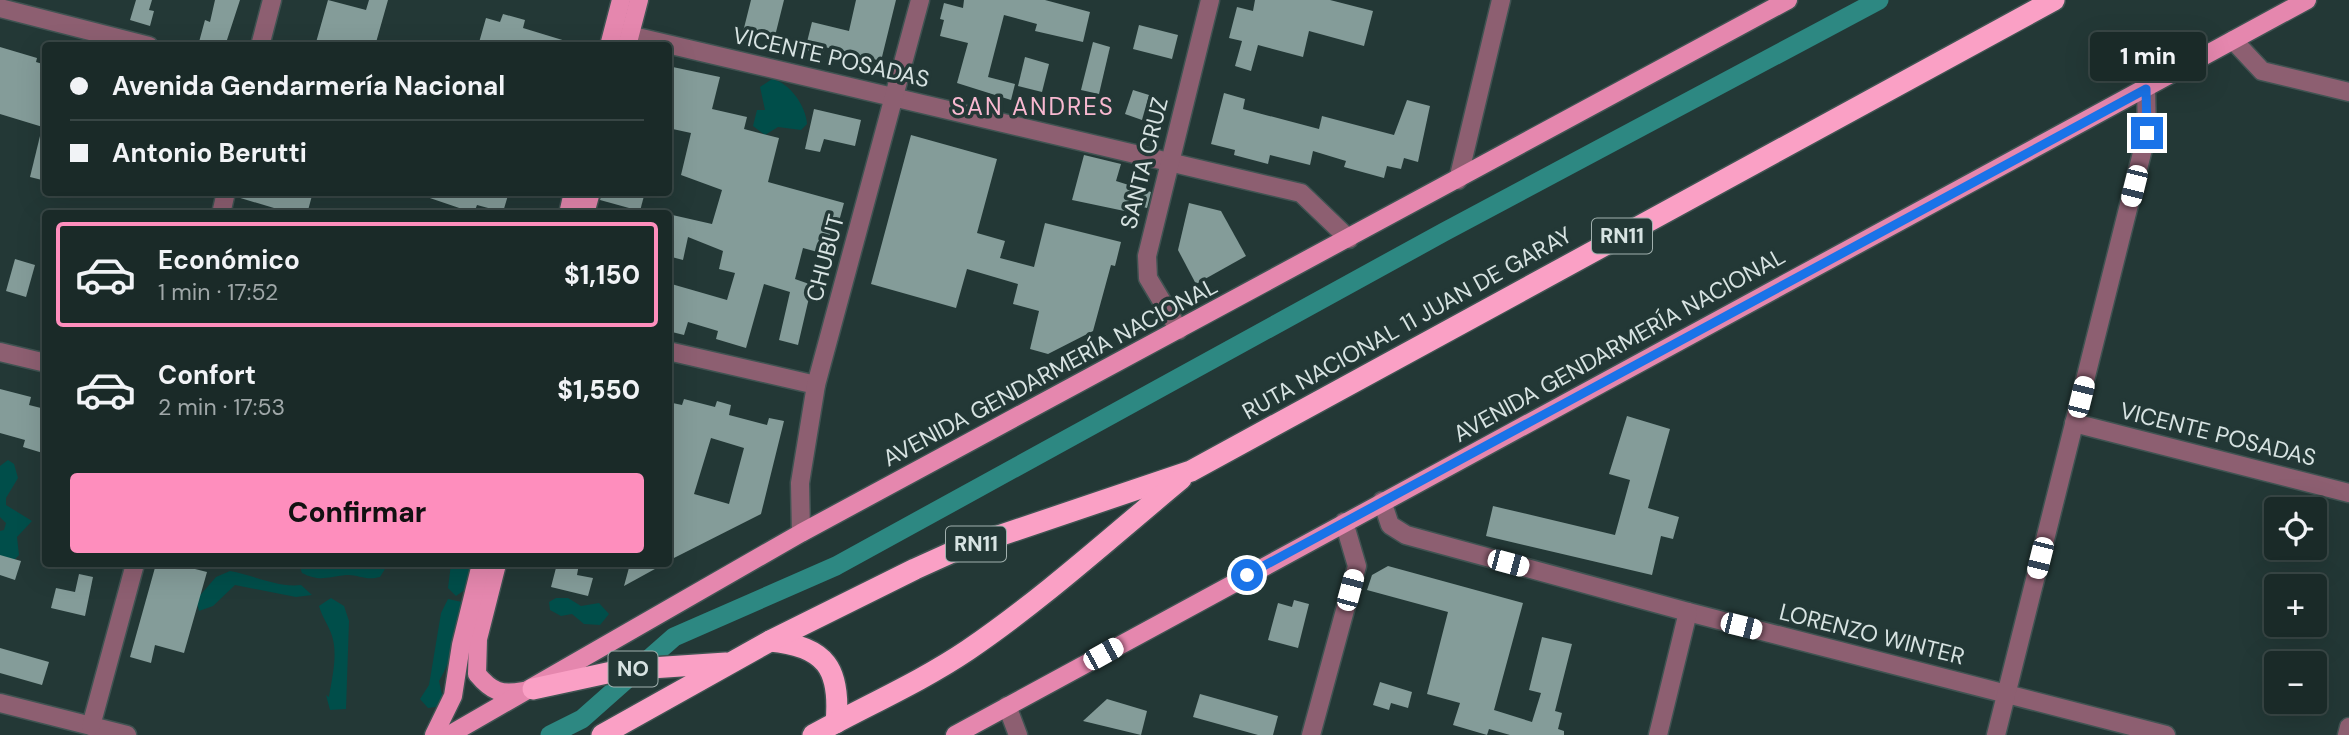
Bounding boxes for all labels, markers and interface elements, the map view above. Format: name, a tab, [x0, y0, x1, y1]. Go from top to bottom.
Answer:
street label: VICENTE POSADAS	[730, 20, 932, 94]
callout: 1 min	[2089, 32, 2205, 80]
text: 1 min	[2120, 41, 2176, 71]
text: Avenida Gendarmería Nacional	[112, 69, 505, 103]
district label: SAN ANDRES	[951, 91, 1115, 122]
street label: SANTA CRUZ	[1113, 94, 1175, 232]
route end	[2131, 117, 2163, 149]
text: Antonio Berutti	[112, 136, 307, 170]
car	[2119, 163, 2150, 209]
street label: CHUBUT	[799, 211, 851, 305]
road number: RN11	[1592, 218, 1652, 254]
street label: RUTA NACIONAL 11 JUAN DE GARAY	[1237, 220, 1577, 426]
street label: AVENIDA GENDARMERÍA NACIONAL	[1448, 241, 1790, 449]
icon: car	[74, 243, 137, 306]
text: Económico	[158, 243, 300, 277]
text: $1,150	[564, 258, 640, 292]
street label: AVENIDA GENDARMERÍA NACIONAL	[878, 271, 1222, 473]
text: 1 min · 17:52	[158, 277, 278, 307]
icon: car	[74, 358, 137, 421]
text: Confort	[158, 358, 256, 392]
text: $1,550	[557, 373, 640, 407]
car	[2066, 374, 2097, 420]
text: 2 min · 17:53	[158, 392, 285, 422]
street label: VICENTE POSADAS	[2117, 395, 2319, 473]
button: Confirmar	[70, 473, 644, 553]
map controls	[2264, 497, 2327, 714]
button: locate	[2264, 497, 2327, 560]
road number: RN11	[946, 526, 1006, 562]
car	[2025, 535, 2056, 581]
car	[1485, 547, 1532, 579]
route start	[1231, 559, 1263, 591]
car	[1335, 567, 1366, 613]
button: +	[2264, 574, 2327, 637]
street label: LORENZO WINTER	[1776, 596, 1968, 672]
car	[1719, 611, 1764, 641]
car	[1080, 635, 1127, 673]
button: −	[2264, 651, 2327, 714]
road number: NO	[608, 652, 658, 686]

